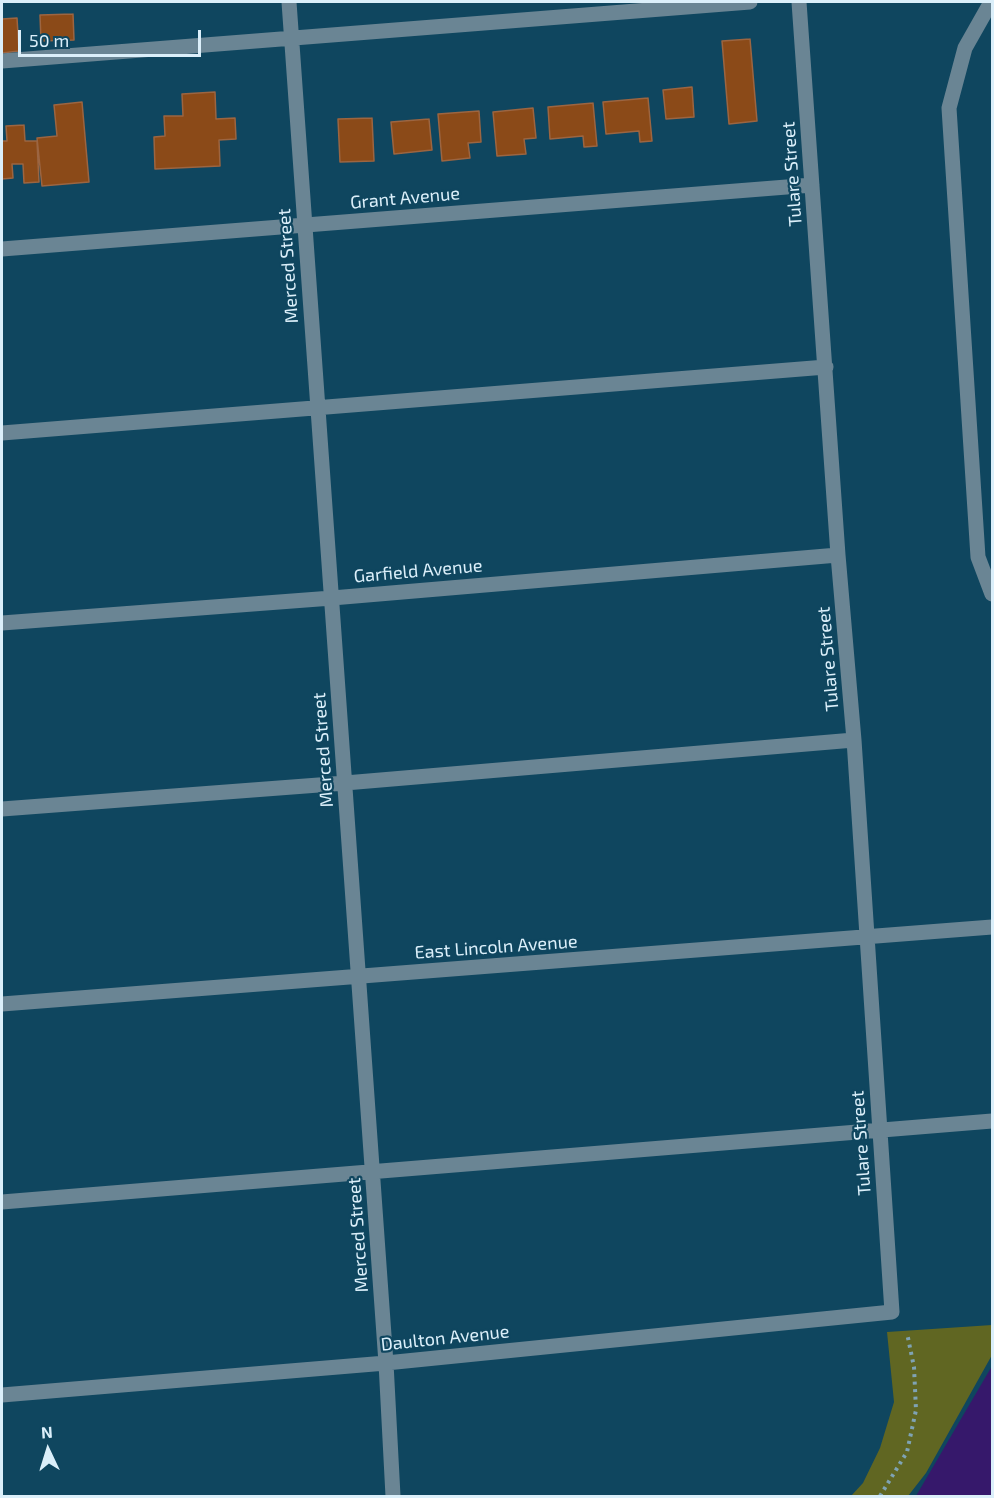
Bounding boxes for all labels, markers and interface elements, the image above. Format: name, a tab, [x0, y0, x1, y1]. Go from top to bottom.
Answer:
scale bar	[21, 18, 204, 56]
text: 50 m	[29, 29, 69, 51]
street label: Tulare Street	[778, 121, 806, 227]
street label: Grant Avenue	[349, 182, 461, 214]
street label: Merced Street	[273, 208, 303, 324]
street label: Garfield Avenue	[353, 555, 483, 587]
street label: Tulare Street	[813, 606, 843, 712]
street label: Merced Street	[308, 692, 338, 808]
street label: East Lincoln Avenue	[414, 931, 578, 963]
street label: Tulare Street	[847, 1090, 875, 1196]
street label: Merced Street	[343, 1177, 373, 1293]
street label: Daulton Avenue	[380, 1321, 510, 1355]
north arrow	[18, 1420, 78, 1480]
text: N	[40, 1422, 53, 1441]

